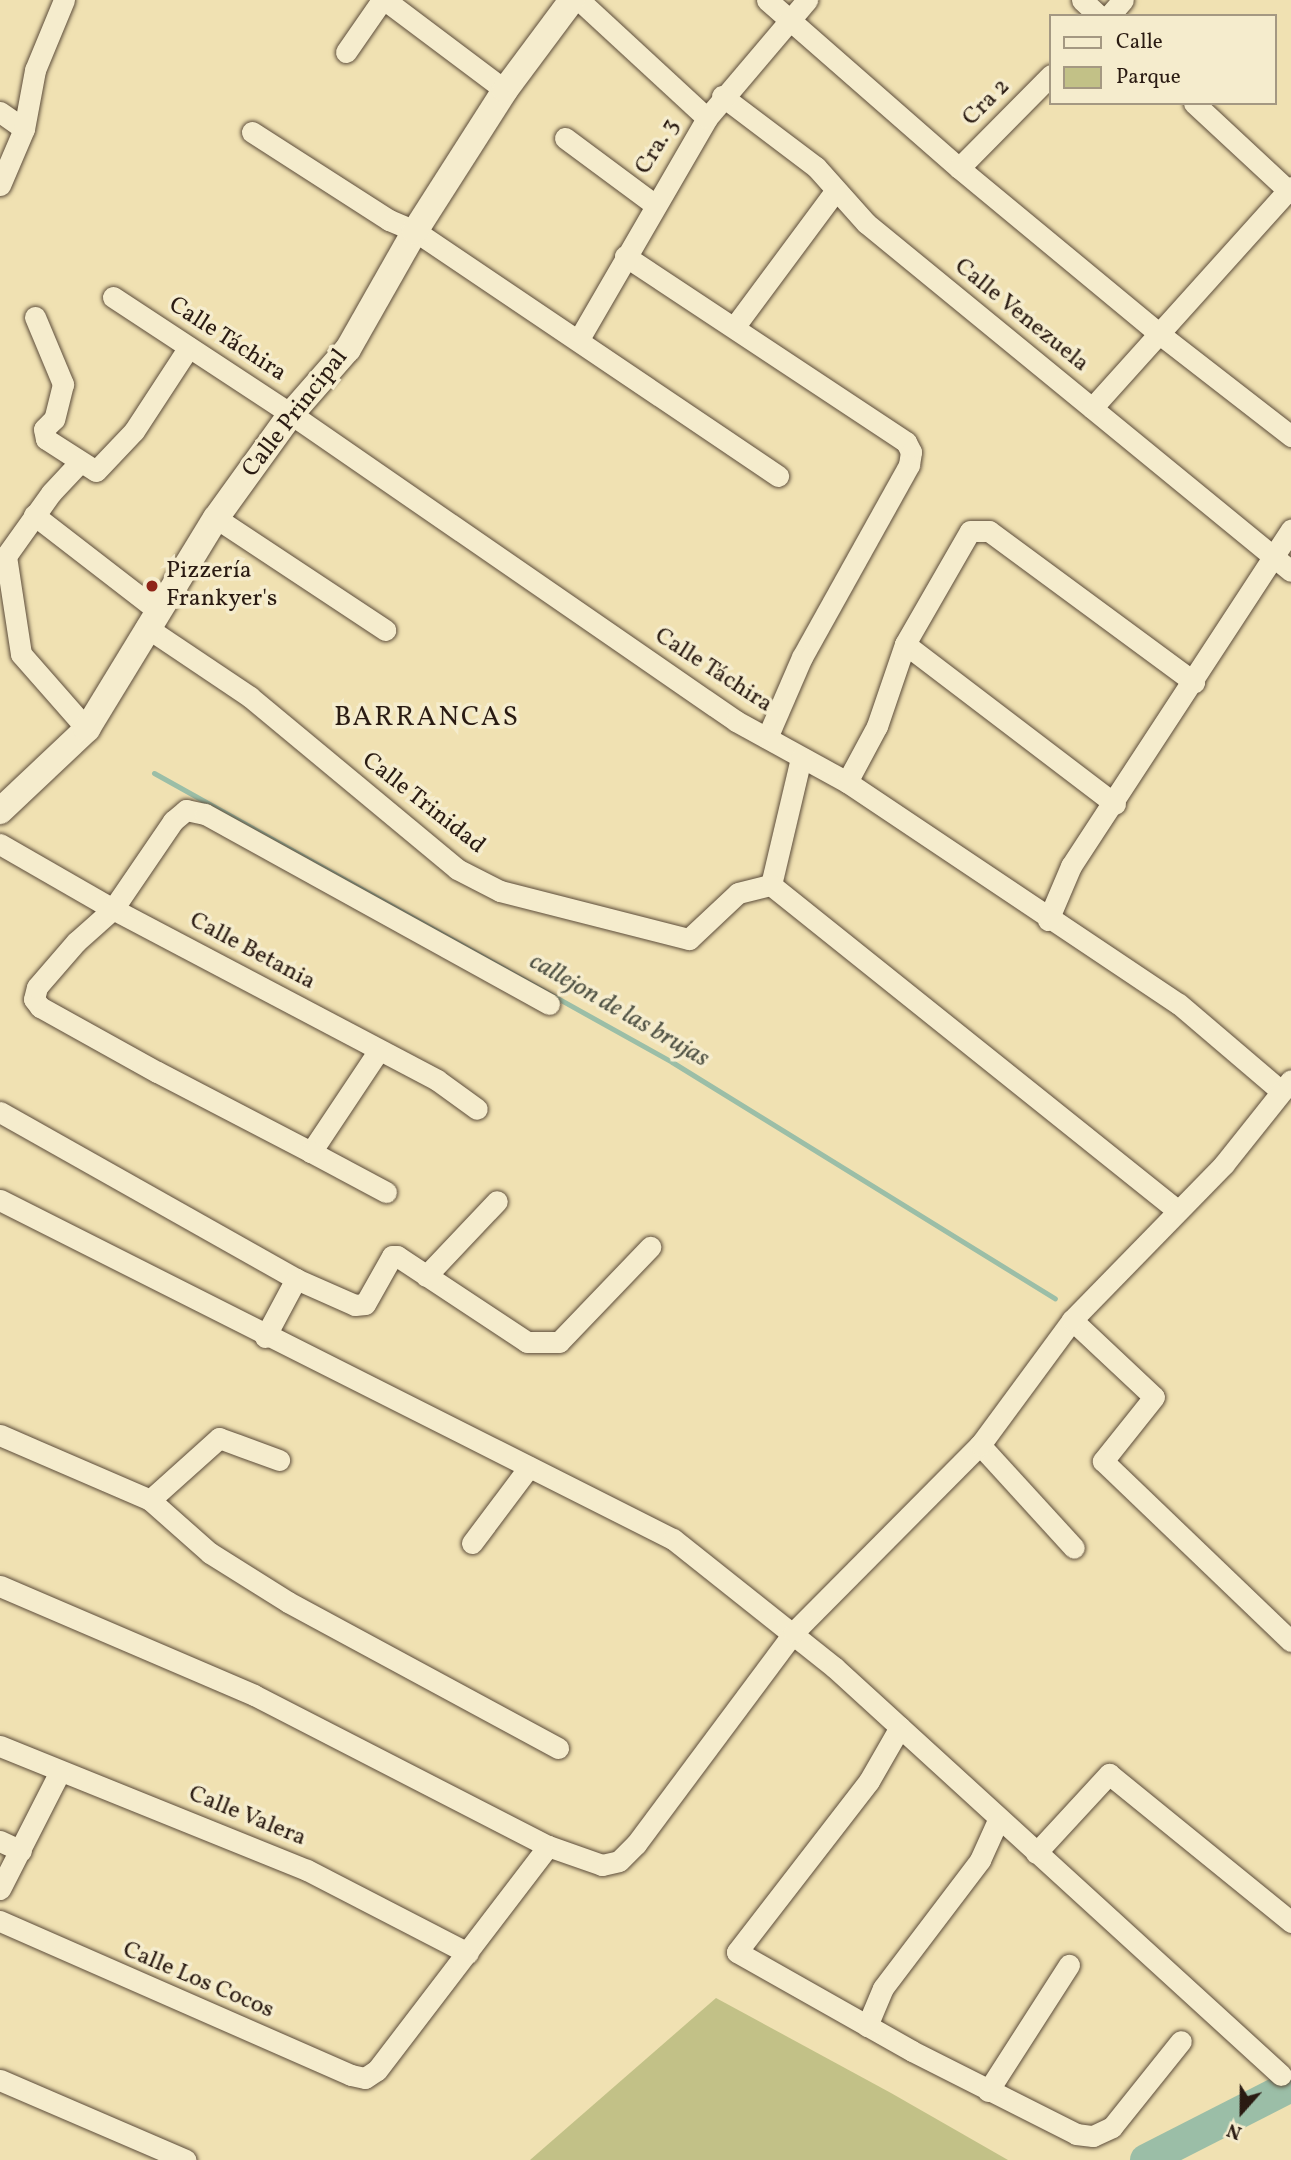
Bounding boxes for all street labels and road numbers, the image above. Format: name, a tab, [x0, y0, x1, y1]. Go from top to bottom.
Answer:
street label: Cra 2	[957, 73, 1017, 133]
street label: Cra. 3	[630, 114, 686, 180]
street label: Calle Venezuela	[948, 253, 1094, 379]
street label: Calle Táchira	[162, 291, 292, 389]
street label: Calle Principal	[237, 344, 355, 484]
street label: Calle Táchira	[648, 622, 778, 720]
street label: Calle Trinidad	[355, 747, 491, 861]
street label: Calle Betania	[184, 907, 320, 997]
street label: Calle Valera	[184, 1780, 310, 1854]
street label: Calle Los Cocos	[118, 1936, 278, 2026]

